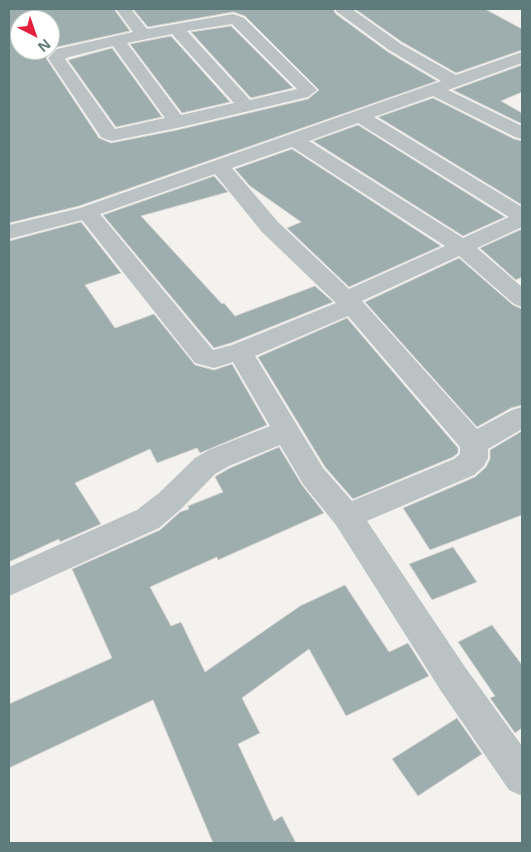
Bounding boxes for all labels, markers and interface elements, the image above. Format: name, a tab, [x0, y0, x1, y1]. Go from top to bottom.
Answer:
north arrow	[10, 10, 60, 60]
text: N	[34, 35, 55, 57]

